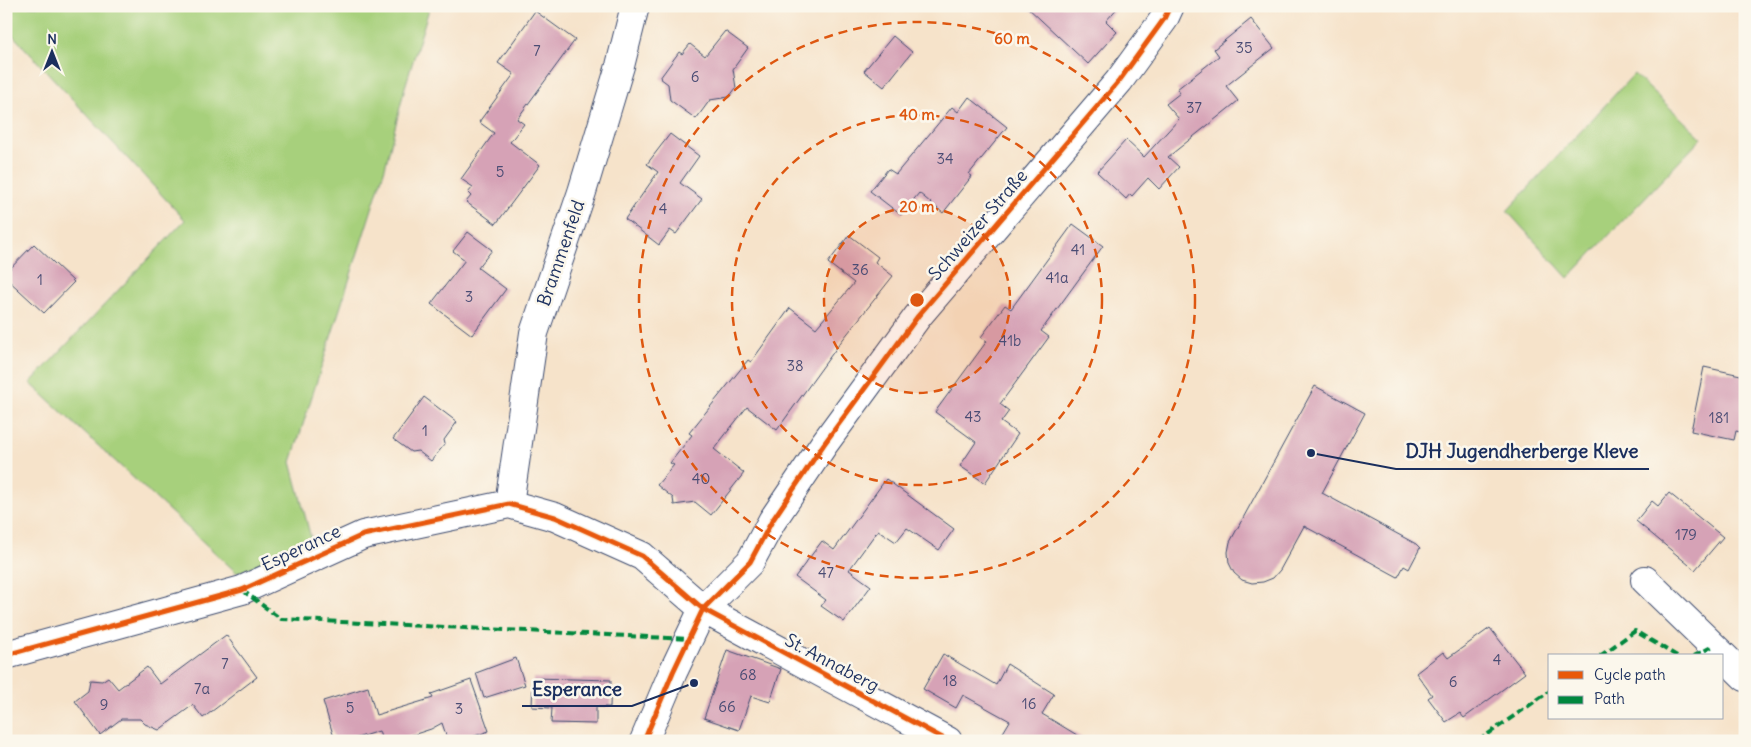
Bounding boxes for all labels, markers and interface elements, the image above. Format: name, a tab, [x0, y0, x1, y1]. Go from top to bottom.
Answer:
north arrow	[28, 28, 78, 78]
text: 60 m	[994, 29, 1030, 48]
text: N	[47, 30, 57, 48]
house number: 35	[1235, 38, 1253, 57]
house number: 7	[533, 41, 541, 60]
house number: 6	[691, 67, 699, 86]
house number: 37	[1186, 98, 1202, 117]
text: 40 m	[899, 105, 935, 124]
house number: 34	[936, 149, 954, 168]
house number: 5	[496, 162, 504, 181]
street label: Schweizer Straße	[923, 164, 1032, 285]
street label: Brammenfeld	[532, 196, 590, 309]
text: 20 m	[900, 197, 934, 216]
house number: 4	[659, 199, 668, 218]
house number: 41	[1071, 240, 1085, 259]
house number: 36	[851, 260, 869, 279]
house number: 41a	[1045, 268, 1069, 287]
house number: 1	[37, 270, 43, 289]
house number: 3	[465, 287, 473, 306]
centre of rings	[908, 291, 926, 309]
house number: 41b	[999, 331, 1021, 350]
house number: 38	[786, 356, 804, 375]
house number: 43	[964, 407, 982, 426]
house number: 181	[1709, 408, 1729, 427]
house number: 1	[422, 421, 428, 440]
callout: DJH Jugendherberge Kleve	[1396, 435, 1649, 469]
text: DJH Jugendherberge Kleve	[1406, 439, 1638, 463]
house number: 40	[692, 469, 710, 488]
street label: Esperance	[257, 519, 344, 576]
house number: 179	[1675, 525, 1697, 544]
house number: 47	[818, 563, 834, 582]
street label: St. Annaberg	[781, 628, 883, 697]
house number: 4	[1493, 650, 1502, 669]
house number: 7	[221, 654, 229, 673]
legend	[1548, 654, 1724, 720]
house number: 68	[739, 665, 757, 684]
text: Cycle path	[1594, 665, 1666, 684]
house number: 18	[943, 671, 957, 690]
callout: Esperance	[522, 672, 632, 706]
house number: 6	[1449, 672, 1457, 691]
text: Esperance	[532, 677, 622, 701]
house number: 7a	[194, 679, 210, 698]
text: Path	[1594, 689, 1625, 708]
house number: 16	[1022, 694, 1036, 713]
house number: 9	[100, 695, 108, 714]
house number: 66	[718, 697, 736, 716]
house number: 5	[346, 698, 354, 717]
house number: 3	[455, 699, 463, 718]

